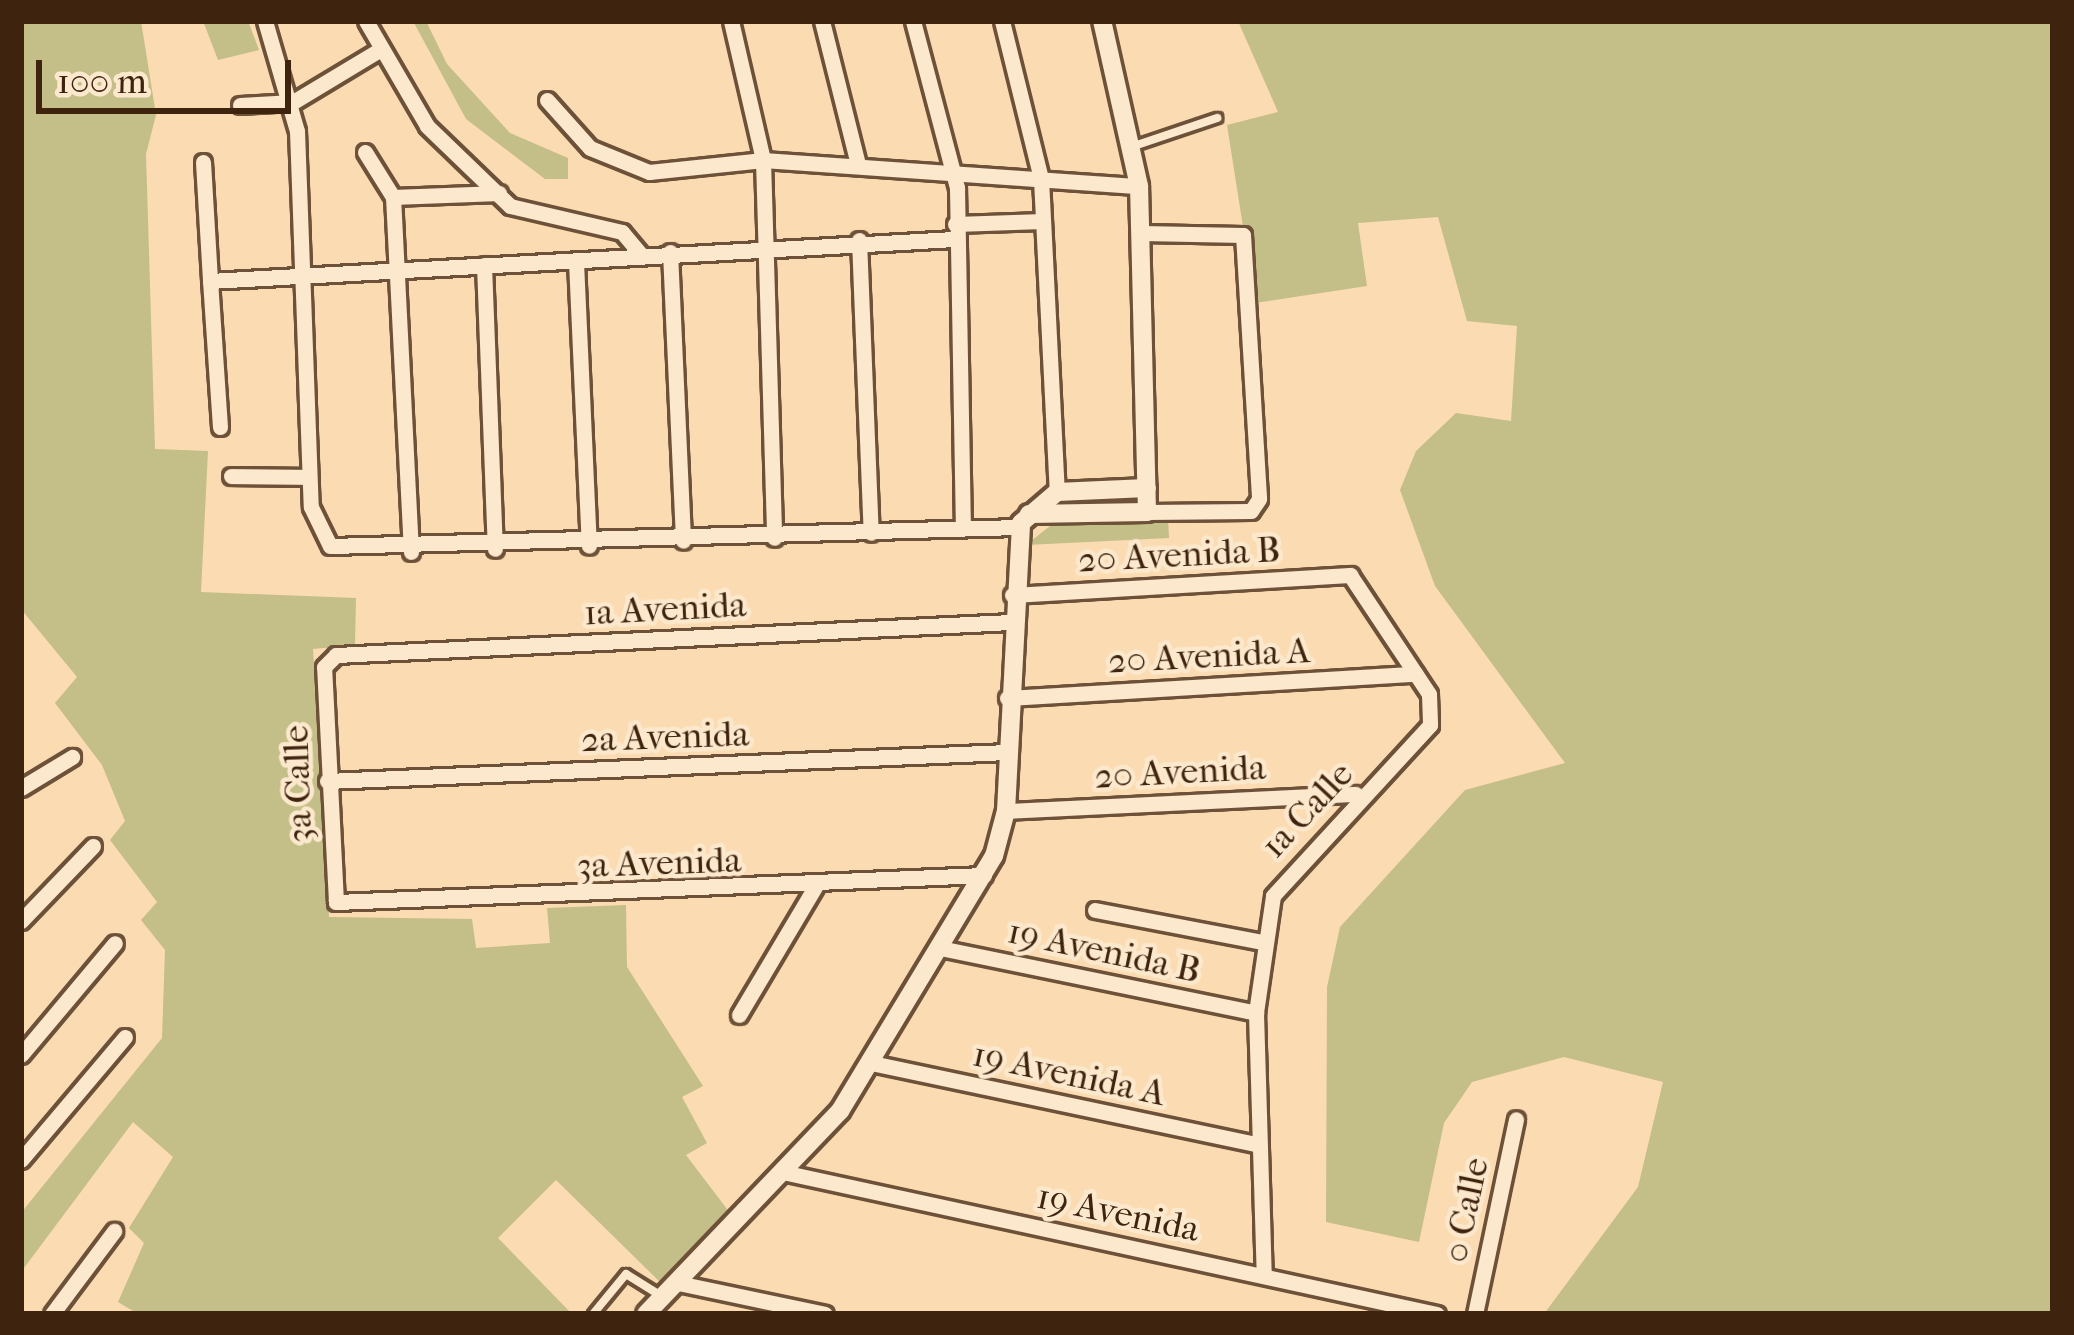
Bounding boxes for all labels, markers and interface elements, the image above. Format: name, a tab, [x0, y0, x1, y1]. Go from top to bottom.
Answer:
scale bar	[42, 36, 297, 110]
text: 100 m	[57, 60, 147, 102]
street label: 20 Avenida B	[1077, 528, 1281, 582]
street label: 1a Avenida	[583, 583, 747, 635]
street label: 20 Avenida A	[1107, 629, 1311, 683]
street label: 2a Avenida	[580, 712, 750, 762]
street label: 3a Calle	[274, 725, 322, 843]
street label: 20 Avenida	[1093, 746, 1267, 798]
street label: 1a Calle	[1252, 753, 1362, 867]
street label: 3a Avenida	[576, 839, 742, 887]
street label: 19 Avenida B	[1004, 910, 1204, 992]
street label: 19 Avenida A	[969, 1033, 1169, 1115]
street label: 0 Calle	[1434, 1154, 1498, 1266]
street label: 19 Avenida	[1033, 1175, 1203, 1251]

